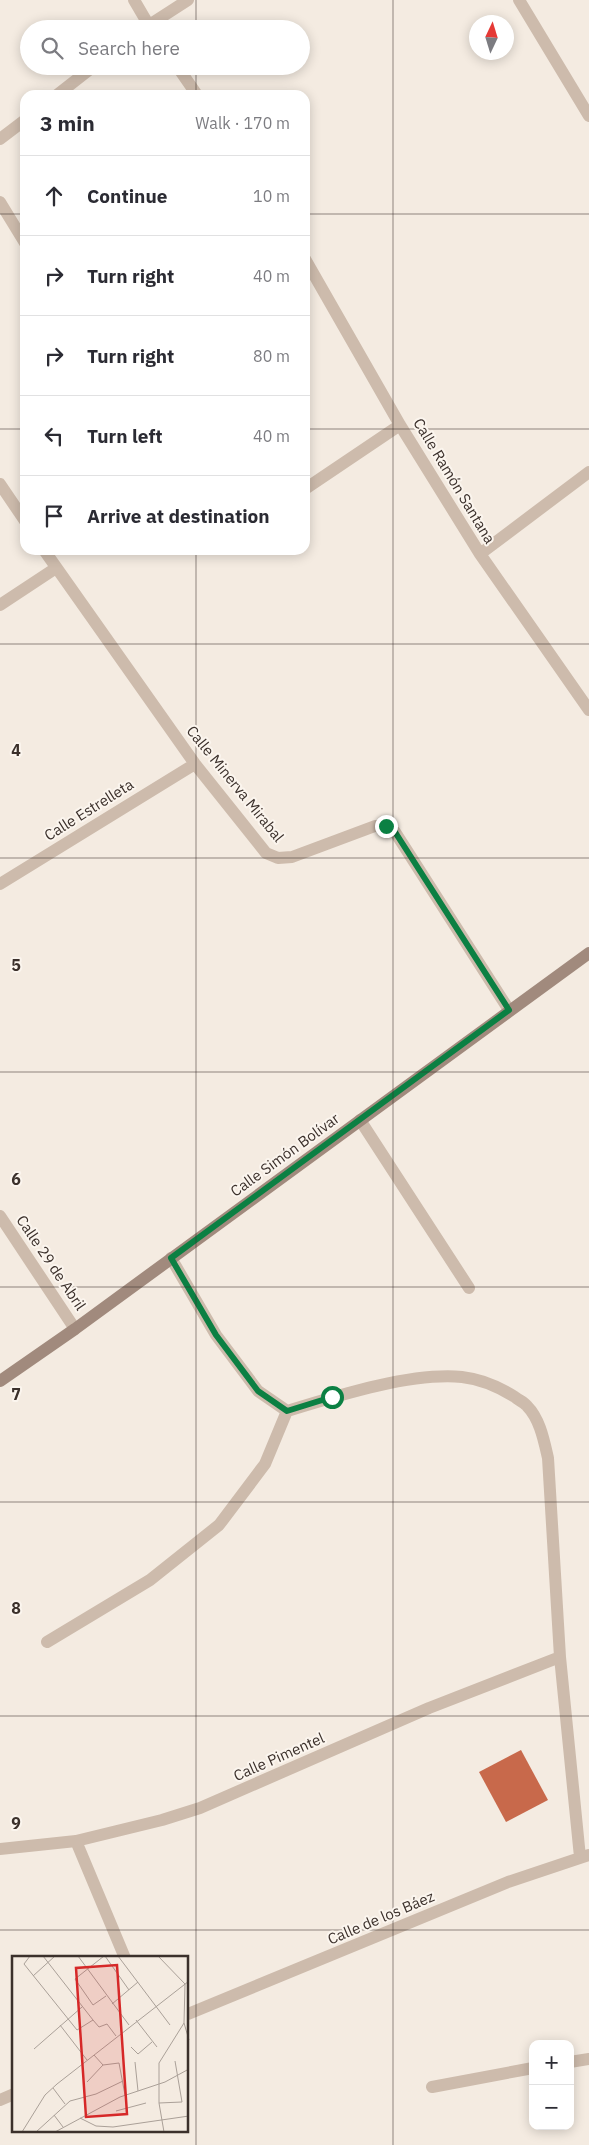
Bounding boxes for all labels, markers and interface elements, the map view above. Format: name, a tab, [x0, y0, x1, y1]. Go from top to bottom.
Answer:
north arrow	[469, 15, 514, 60]
search box	[20, 20, 310, 75]
icon: search	[38, 34, 66, 62]
text: Search here	[78, 36, 180, 60]
text: 3 min	[40, 109, 95, 137]
text: Walk · 170 m	[195, 113, 290, 133]
icon: ahead	[40, 182, 68, 210]
text: Continue	[87, 184, 167, 208]
text: 10 m	[253, 186, 290, 206]
icon: right	[40, 262, 68, 290]
text: Turn right	[87, 264, 174, 288]
text: 40 m	[253, 266, 290, 286]
icon: right	[40, 342, 68, 370]
text: Turn right	[87, 344, 174, 368]
text: 80 m	[253, 346, 290, 366]
street label: Calle Ramón Santana	[409, 414, 499, 547]
icon: left	[40, 422, 68, 450]
text: Turn left	[87, 424, 163, 448]
text: 40 m	[253, 426, 290, 446]
icon: arrive	[40, 502, 68, 530]
text: Arrive at destination	[87, 504, 270, 528]
street label: Calle Minerva Mirabal	[183, 722, 288, 846]
text: 4	[11, 740, 21, 760]
street label: Calle Estrelleta	[41, 775, 137, 845]
route end	[375, 815, 398, 838]
text: 5	[11, 955, 21, 975]
street label: Calle Simón Bolívar	[227, 1108, 343, 1200]
text: 6	[11, 1169, 21, 1189]
street label: Calle 29 de Abril	[13, 1211, 90, 1314]
text: 7	[11, 1384, 21, 1404]
route start	[321, 1386, 344, 1409]
text: 8	[11, 1598, 21, 1618]
street label: Calle Pimentel	[230, 1728, 327, 1785]
text: 9	[11, 1813, 21, 1833]
street label: Calle de los Báez	[325, 1887, 437, 1949]
inset map	[12, 1956, 189, 2132]
map controls	[529, 2040, 574, 2130]
button: +	[529, 2040, 574, 2085]
button: −	[529, 2085, 574, 2130]

